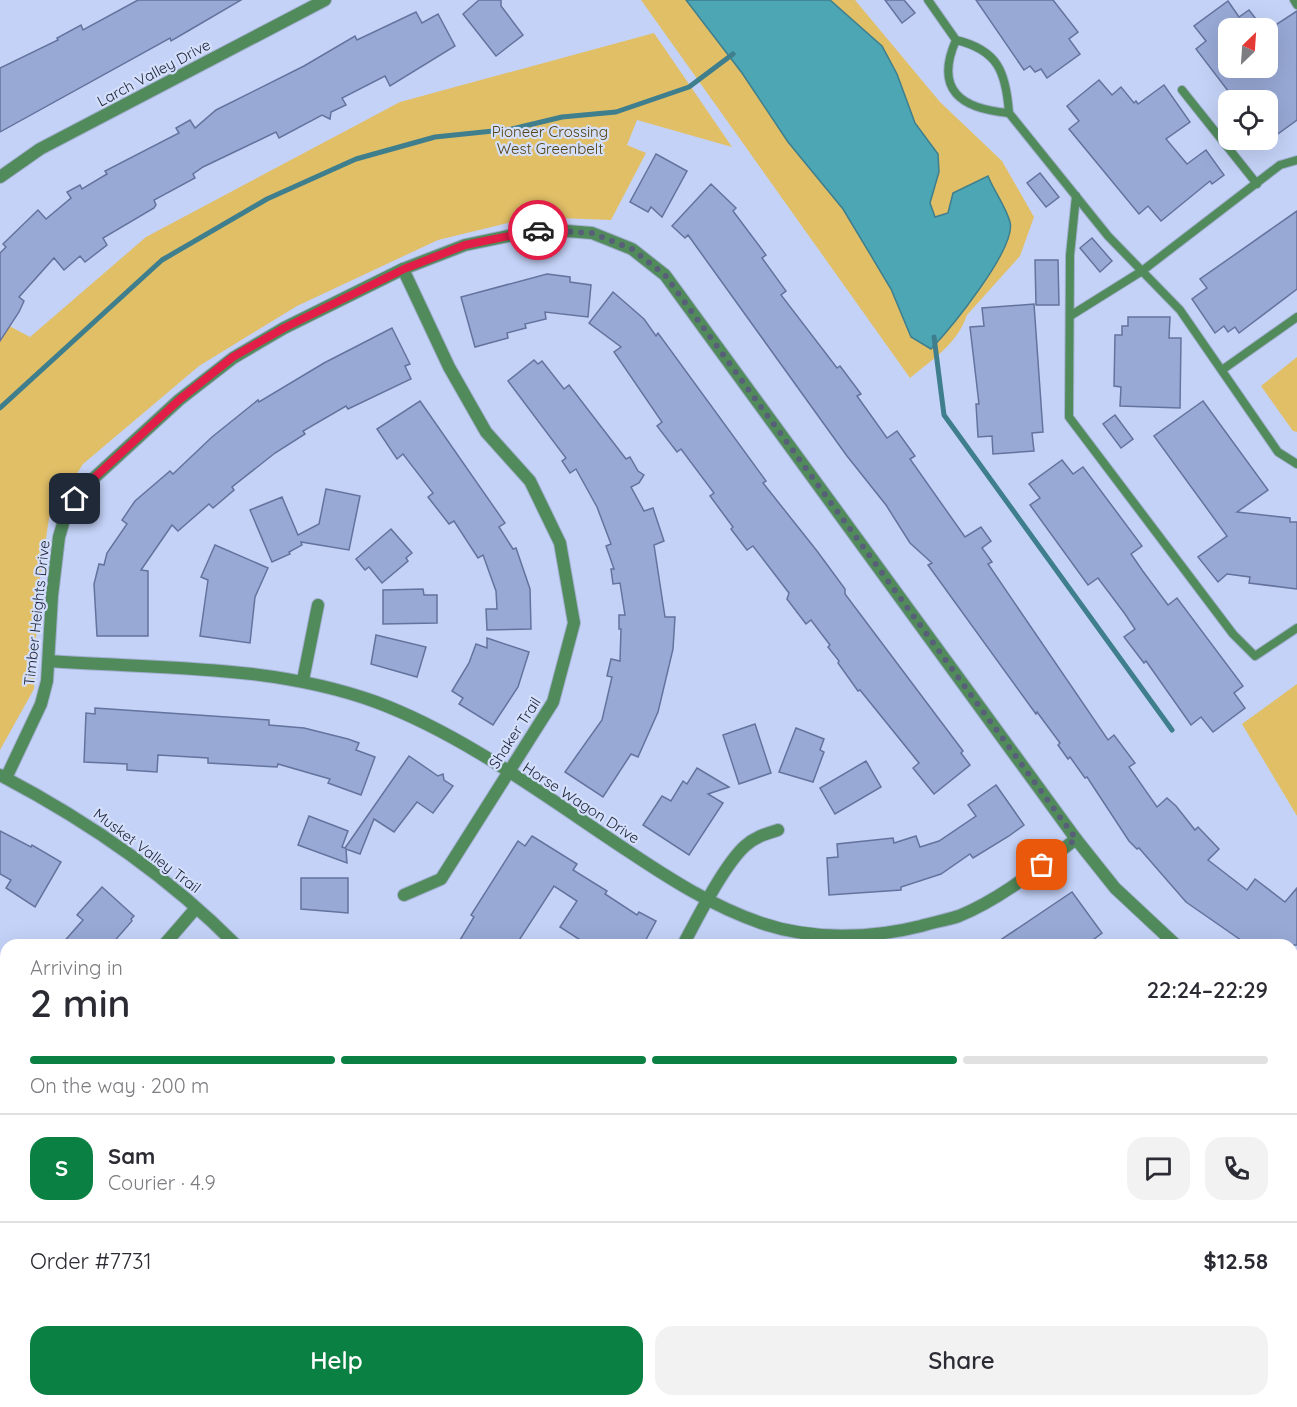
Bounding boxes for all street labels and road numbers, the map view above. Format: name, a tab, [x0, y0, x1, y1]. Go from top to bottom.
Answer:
street label: Larch Valley Drive	[94, 35, 214, 110]
street label: Timber Heights Drive	[19, 539, 54, 687]
street label: Shaker Trail	[484, 693, 545, 772]
street label: Horse Wagon Drive	[519, 758, 643, 847]
street label: Musket Valley Trail	[90, 804, 205, 897]

